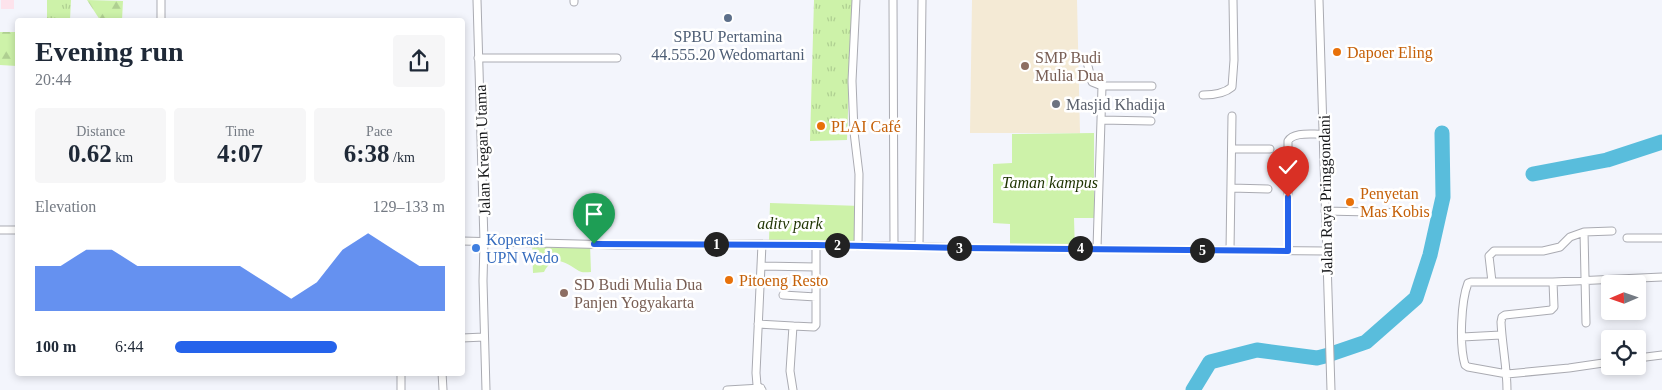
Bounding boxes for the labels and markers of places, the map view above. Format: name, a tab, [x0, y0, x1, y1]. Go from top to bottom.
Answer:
marker: SPBU Pertamina 44.555.20 Wedomartani	[722, 12, 734, 24]
place label: SPBU Pertamina 44.555.20 Wedomartani	[651, 28, 805, 63]
place label: Dapoer Eling	[1347, 44, 1433, 62]
marker: Dapoer Eling	[1331, 46, 1343, 58]
place label: SMP Budi Mulia Dua	[1035, 49, 1104, 84]
marker: SMP Budi Mulia Dua	[1019, 60, 1031, 72]
place label: Masjid Khadija	[1066, 96, 1165, 114]
marker: Masjid Khadija	[1050, 98, 1062, 110]
place label: PLAI Café	[831, 118, 901, 135]
marker: PLAI Café	[815, 120, 827, 132]
pin	[1267, 146, 1309, 197]
place label: Penyetan Mas Kobis	[1360, 185, 1430, 220]
pin	[573, 193, 615, 244]
marker: Penyetan Mas Kobis	[1344, 196, 1356, 208]
place label: Koperasi UPN Wedo	[486, 231, 559, 266]
pin: 1	[704, 232, 728, 256]
pin: 2	[824, 232, 850, 258]
pin: 3	[946, 236, 972, 260]
pin: 4	[1068, 236, 1092, 260]
pin: 5	[1190, 238, 1214, 262]
marker: Koperasi UPN Wedo	[470, 242, 482, 254]
place label: Pitoeng Resto	[739, 272, 828, 290]
marker: Pitoeng Resto	[723, 274, 735, 286]
place label: SD Budi Mulia Dua Panjen Yogyakarta	[574, 276, 702, 312]
marker: SD Budi Mulia Dua Panjen Yogyakarta	[558, 287, 570, 299]

